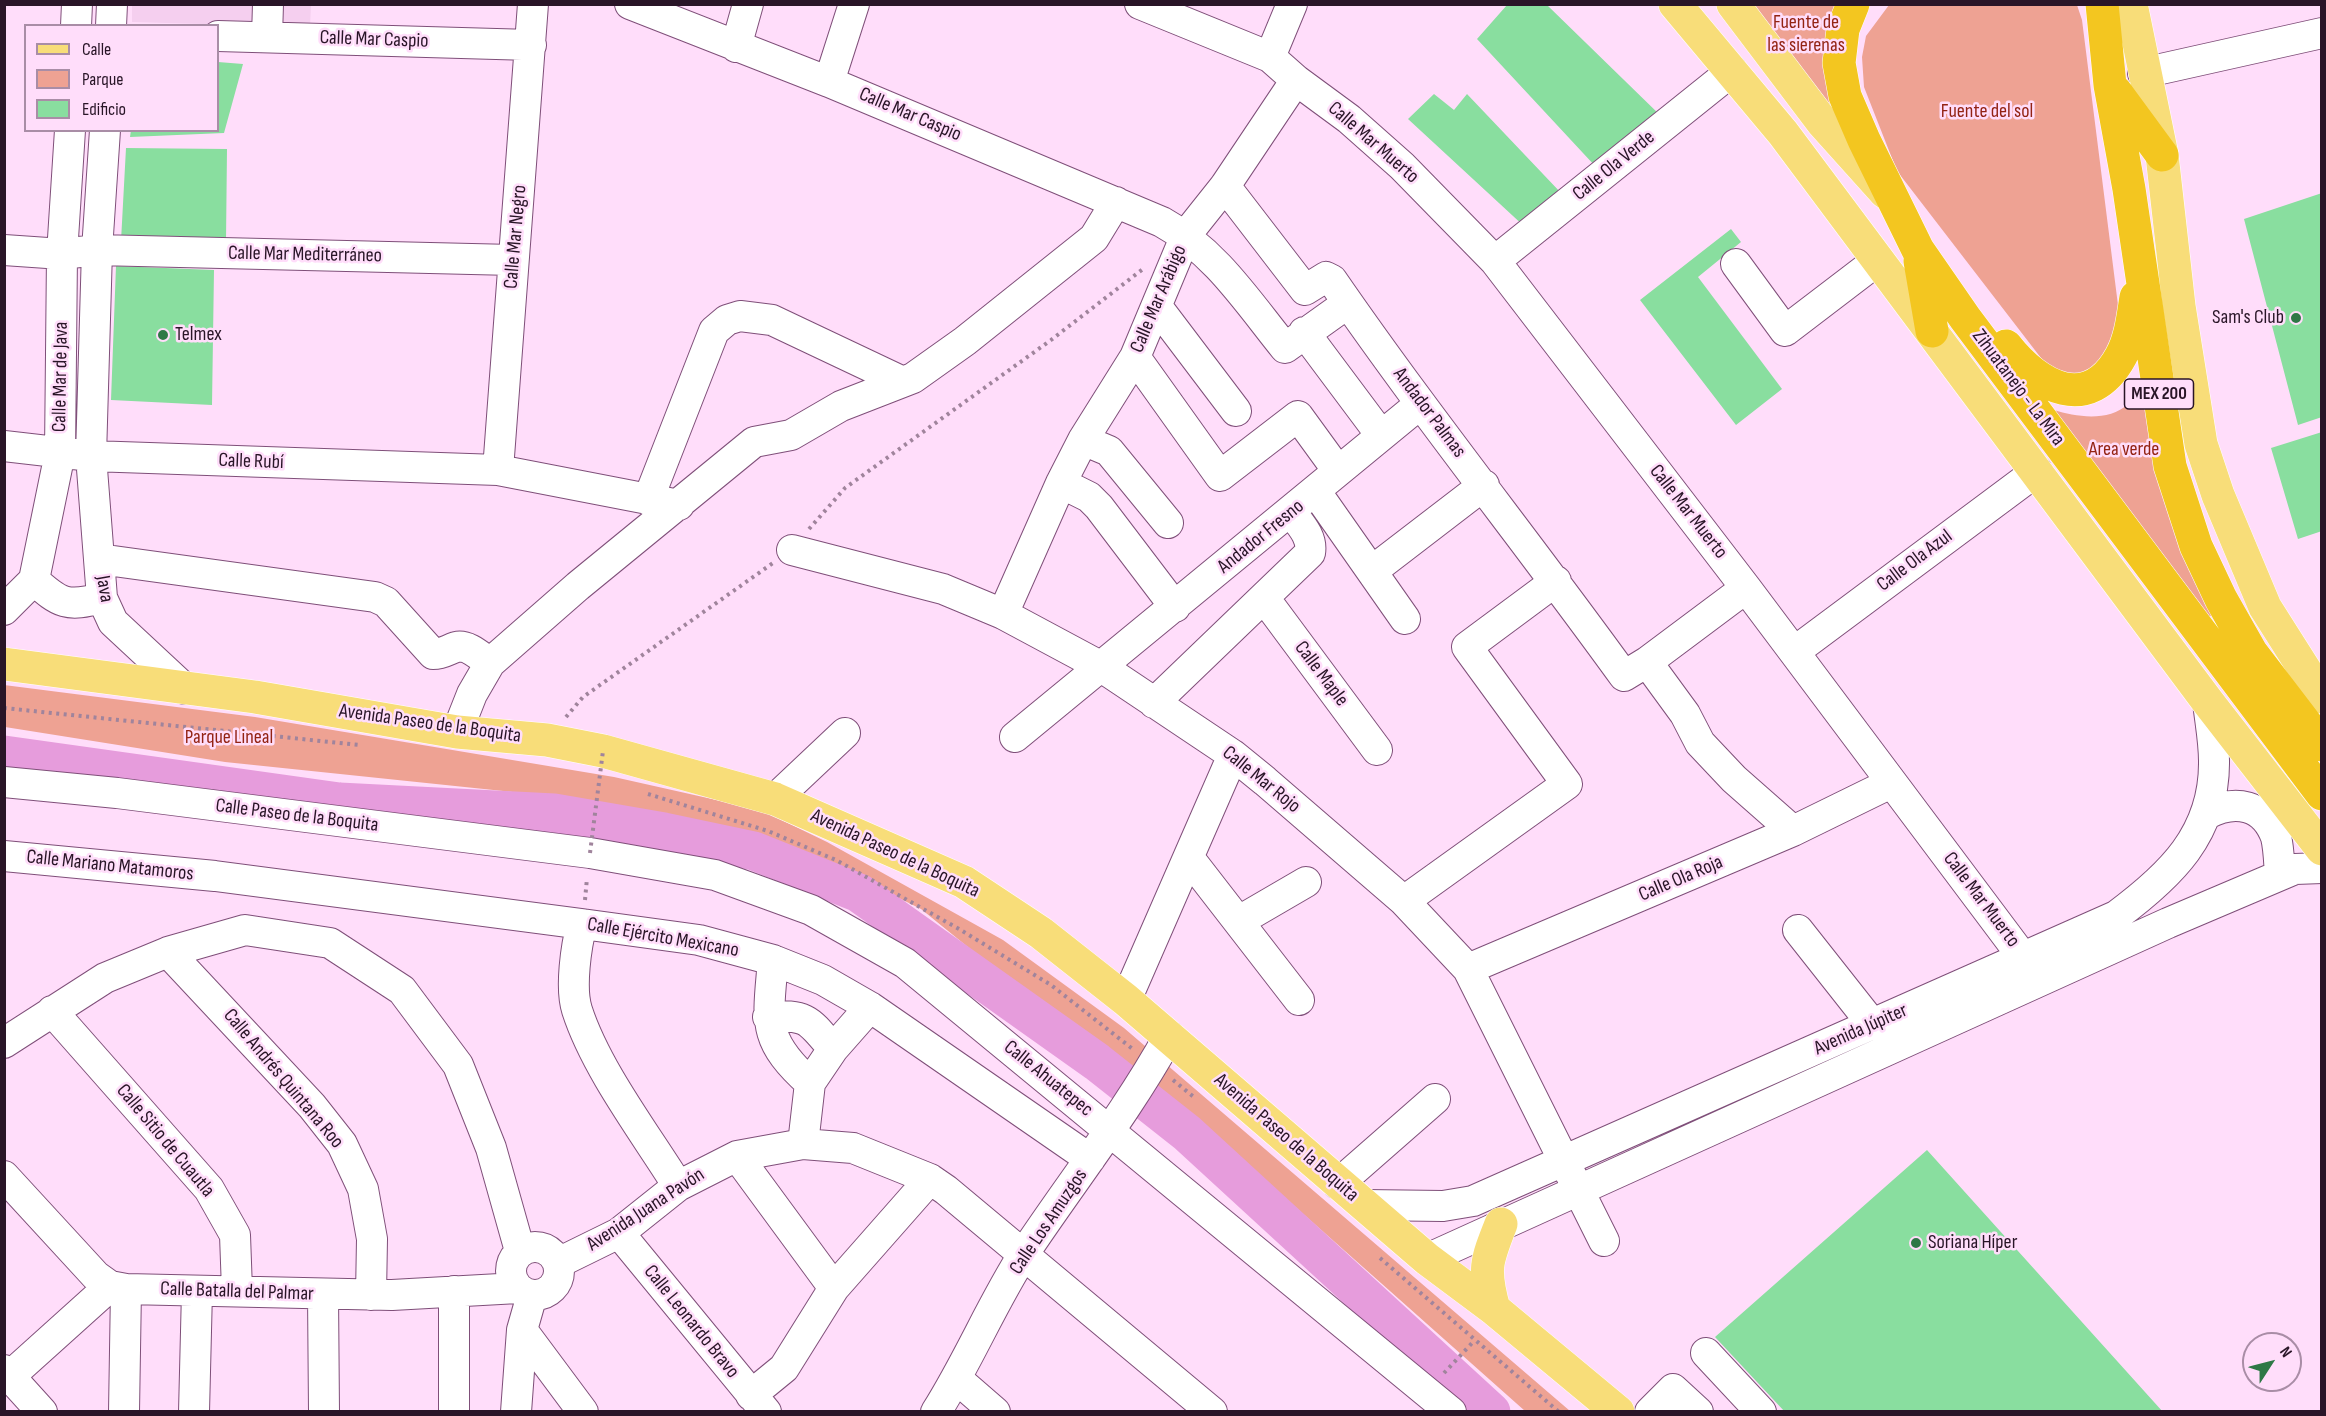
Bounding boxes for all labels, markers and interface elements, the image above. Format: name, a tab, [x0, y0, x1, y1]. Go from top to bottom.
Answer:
park label: Fuente de las sierenas	[1767, 11, 1845, 58]
legend	[24, 24, 219, 132]
street label: Calle Mar Caspio	[319, 26, 429, 54]
text: Calle	[82, 39, 111, 60]
text: Parque	[82, 69, 123, 90]
street label: Calle Mar Caspio	[855, 83, 965, 147]
street label: Calle Mar Muerto	[1323, 97, 1423, 189]
text: Edificio	[82, 99, 126, 120]
park label: Fuente del sol	[1941, 100, 2033, 124]
street label: Calle Ola Verde	[1568, 126, 1660, 206]
street label: Calle Mar Negro	[500, 184, 532, 290]
street label: Calle Mar Mediterráneo	[228, 242, 382, 268]
street label: Calle Mar Arábigo	[1126, 242, 1192, 356]
place label: Sam's Club	[2212, 306, 2284, 330]
marker: Sam's Club	[2289, 311, 2303, 325]
street label: Calle Mar de Java	[48, 322, 74, 432]
place label: Telmex	[175, 323, 222, 347]
street label: Zihuatanejo - La Mira	[1966, 325, 2070, 451]
marker: Telmex	[156, 328, 170, 342]
street label: Andador Palmas	[1387, 363, 1471, 463]
road number: MEX 200	[2124, 379, 2194, 409]
park label: Area verde	[2089, 438, 2159, 462]
street label: Calle Rubí	[218, 449, 284, 475]
street label: Calle Mar Muerto	[1644, 460, 1732, 564]
street label: Andador Fresno	[1213, 495, 1309, 579]
street label: Calle Ola Azul	[1873, 525, 1957, 597]
street label: Java	[90, 574, 118, 604]
street label: Calle Maple	[1289, 637, 1353, 711]
street label: Avenida Paseo de la Boquita	[337, 699, 523, 749]
park label: Parque Lineal	[185, 726, 273, 750]
street label: Calle Mar Rojo	[1217, 741, 1305, 819]
street label: Calle Paseo de la Boquita	[214, 794, 380, 838]
street label: Avenida Paseo de la Boquita	[807, 804, 983, 904]
street label: Calle Mariano Matamoros	[25, 845, 195, 887]
street label: Calle Mar Muerto	[1937, 848, 2025, 952]
street label: Calle Ola Roja	[1635, 851, 1727, 907]
street label: Calle Ejército Mexicano	[585, 913, 741, 963]
street label: Avenida Júpiter	[1811, 999, 1911, 1061]
street label: Calle Andrés Quintana Roo	[218, 1004, 348, 1154]
street label: Calle Ahuatepec	[999, 1036, 1097, 1122]
street label: Avenida Paseo de la Boquita	[1209, 1069, 1363, 1207]
street label: Calle Sitio de Cuautla	[111, 1080, 219, 1202]
street label: Avenida Juana Pavón	[583, 1163, 709, 1257]
street label: Calle Los Amuzgos	[1005, 1165, 1093, 1279]
place label: Soriana Híper	[1928, 1231, 2017, 1255]
marker: Soriana Híper	[1909, 1236, 1923, 1250]
street label: Calle Leonardo Bravo	[638, 1261, 744, 1383]
street label: Calle Batalla del Palmar	[160, 1277, 314, 1307]
north arrow	[2242, 1332, 2302, 1392]
text: N	[2275, 1343, 2296, 1361]

